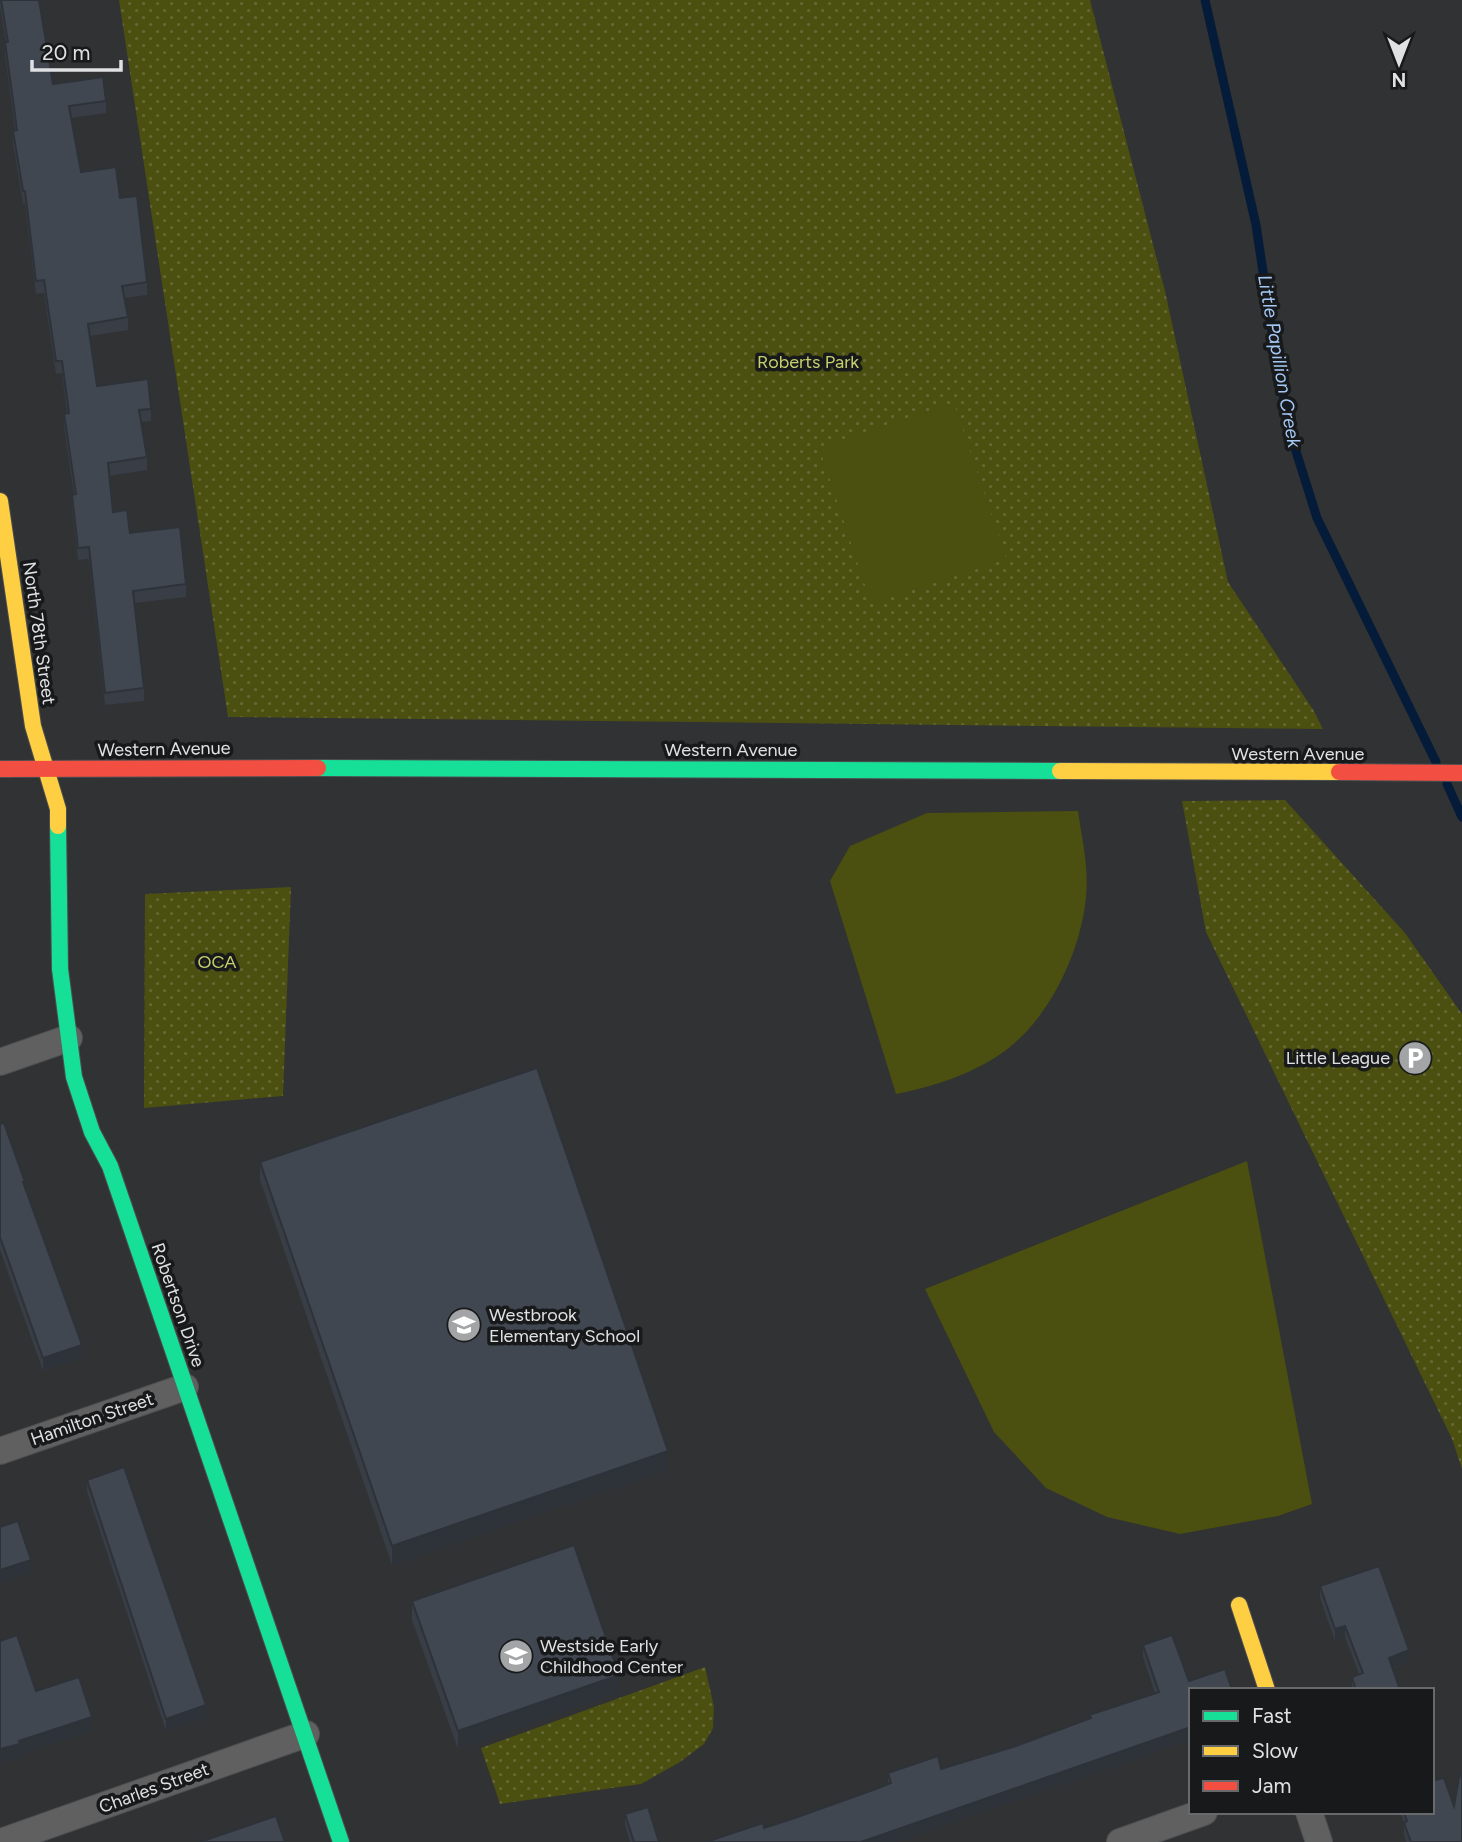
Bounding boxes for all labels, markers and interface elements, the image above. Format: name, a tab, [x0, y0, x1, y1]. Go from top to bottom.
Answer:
scale bar	[32, 28, 121, 72]
north arrow	[1364, 28, 1434, 98]
text: 20 m	[42, 40, 90, 65]
text: N	[1392, 68, 1406, 91]
water label: Little Papillion Creek	[1253, 273, 1306, 450]
park label: Roberts Park	[757, 351, 859, 373]
street label: North 78th Street	[18, 560, 60, 706]
street label: Western Avenue	[97, 737, 231, 761]
street label: Western Avenue	[665, 739, 798, 761]
street label: Western Avenue	[1232, 743, 1365, 765]
park label: OCA	[197, 951, 237, 973]
parking icon: Little League	[1396, 1039, 1434, 1077]
place label: Little League	[1286, 1047, 1390, 1069]
street label: Robertson Drive	[146, 1240, 210, 1370]
place label: Westbrook Elementary School	[489, 1304, 640, 1347]
school or university icon: Westbrook Elementary School	[445, 1306, 483, 1344]
street label: Hamilton Street	[28, 1388, 156, 1450]
place label: Westside Early Childhood Center	[540, 1635, 683, 1678]
school or university icon: Westside Early Childhood Center	[497, 1637, 535, 1675]
legend	[1189, 1688, 1434, 1814]
text: Fast	[1252, 1703, 1292, 1728]
text: Slow	[1252, 1738, 1298, 1763]
street label: Charles Street	[96, 1758, 212, 1818]
text: Jam	[1252, 1773, 1291, 1798]

